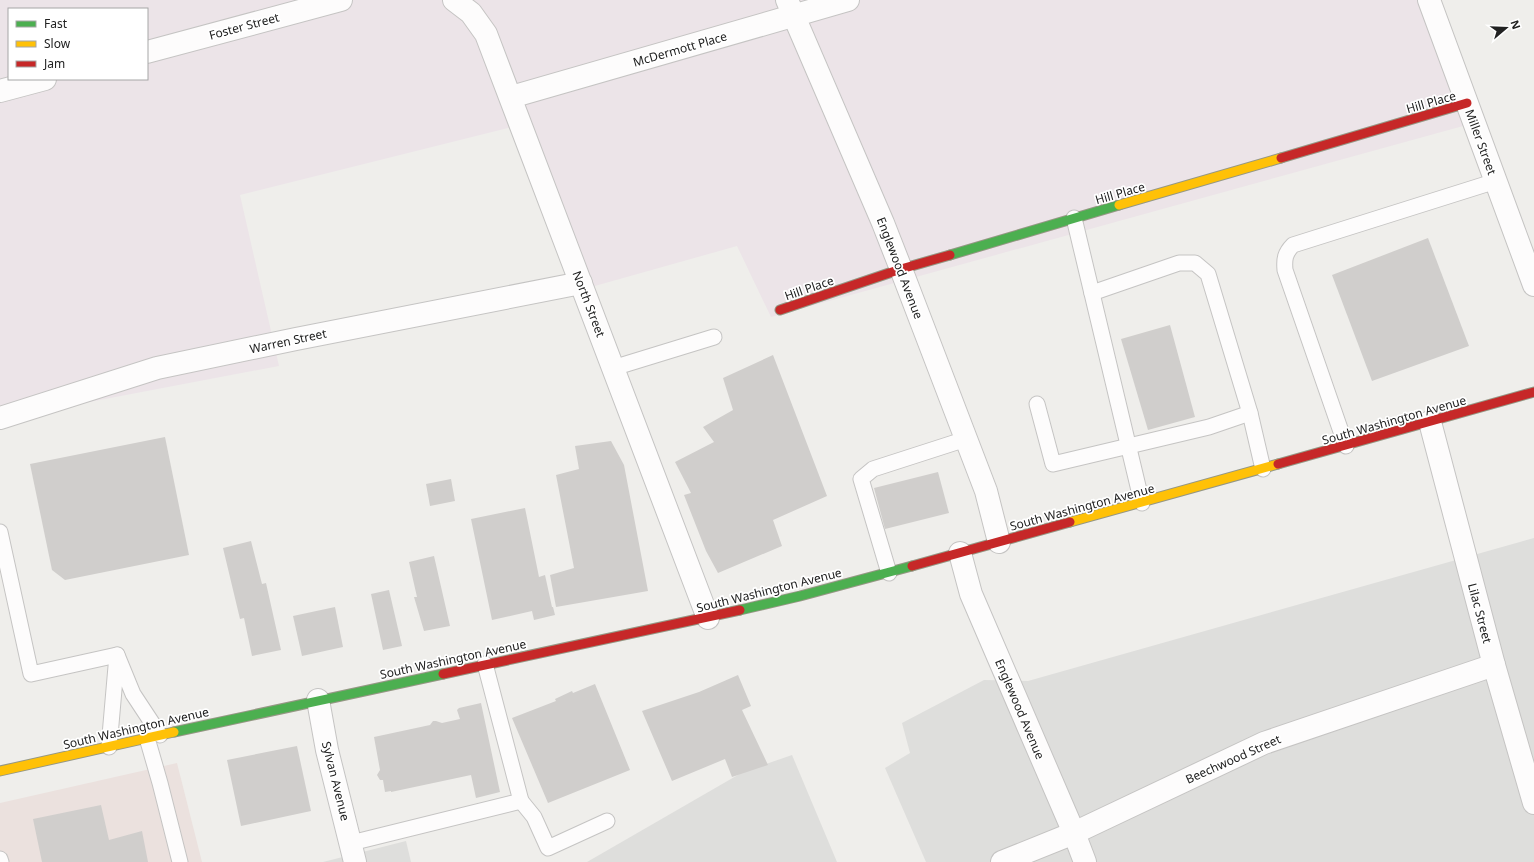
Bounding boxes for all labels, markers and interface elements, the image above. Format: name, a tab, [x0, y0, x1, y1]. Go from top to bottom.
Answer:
legend	[8, 8, 148, 80]
street label: Foster Street	[207, 8, 282, 44]
north arrow	[1486, 8, 1526, 48]
text: Fast	[44, 15, 68, 32]
text: N	[1507, 18, 1524, 31]
street label: McDermott Place	[631, 27, 729, 71]
text: Slow	[44, 35, 71, 52]
text: Jam	[43, 55, 65, 72]
street label: Hill Place	[1404, 87, 1458, 117]
street label: Miller Street	[1461, 107, 1501, 178]
street label: Hill Place	[1093, 178, 1147, 208]
street label: Englewood Avenue	[873, 215, 927, 322]
street label: North Street	[569, 268, 610, 340]
street label: Hill Place	[782, 272, 836, 304]
street label: Warren Street	[248, 324, 329, 357]
street label: South Washington Avenue	[1320, 391, 1468, 449]
street label: South Washington Avenue	[1008, 479, 1156, 535]
street label: South Washington Avenue	[695, 564, 844, 616]
street label: Lilac Street	[1464, 581, 1496, 646]
street label: South Washington Avenue	[378, 635, 528, 683]
street label: Englewood Avenue	[991, 656, 1049, 762]
street label: South Washington Avenue	[61, 703, 211, 753]
street label: Beechwood Street	[1183, 730, 1284, 788]
street label: Sylvan Avenue	[318, 739, 354, 823]

